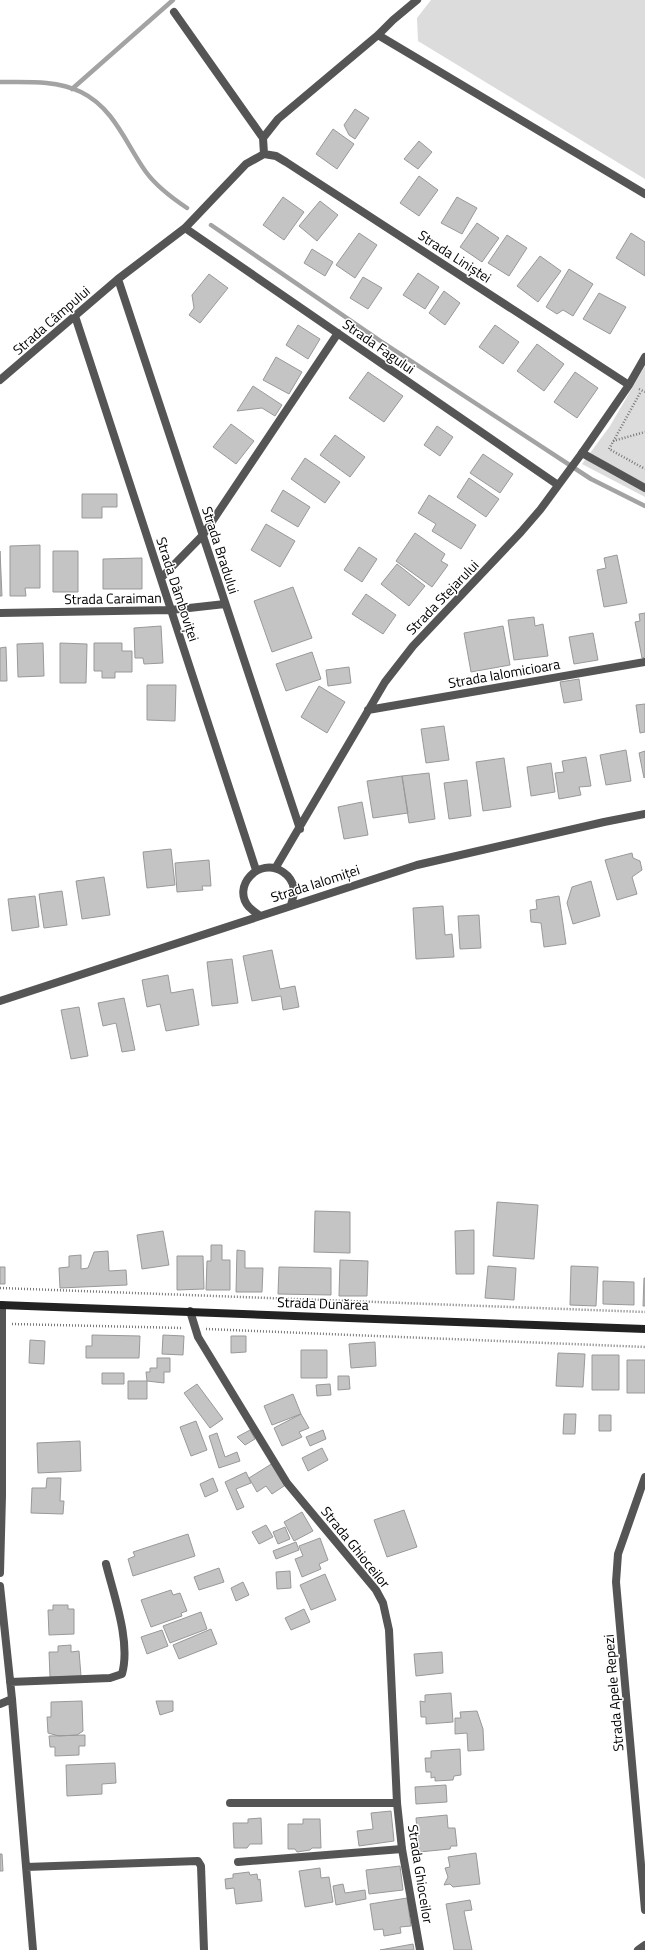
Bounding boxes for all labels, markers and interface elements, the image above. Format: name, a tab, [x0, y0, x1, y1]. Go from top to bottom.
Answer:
street label: Strada Liniștei	[414, 224, 496, 288]
street label: Strada Câmpului	[8, 280, 94, 360]
street label: Strada Fagului	[339, 313, 419, 379]
street label: Strada Bradului	[197, 504, 245, 596]
street label: Strada Dâmboviței	[151, 534, 205, 644]
street label: Strada Stejarului	[401, 555, 483, 639]
street label: Strada Caraiman	[64, 587, 162, 609]
street label: Strada Ialomicioara	[447, 653, 561, 693]
street label: Strada Ialomiței	[268, 859, 362, 907]
street label: Strada Dunărea	[277, 1291, 369, 1315]
street label: Strada Ghioceilor	[316, 1502, 396, 1593]
street label: Strada Apele Repezi	[597, 1634, 629, 1752]
street label: Strada Ghioceilor	[403, 1823, 439, 1925]

